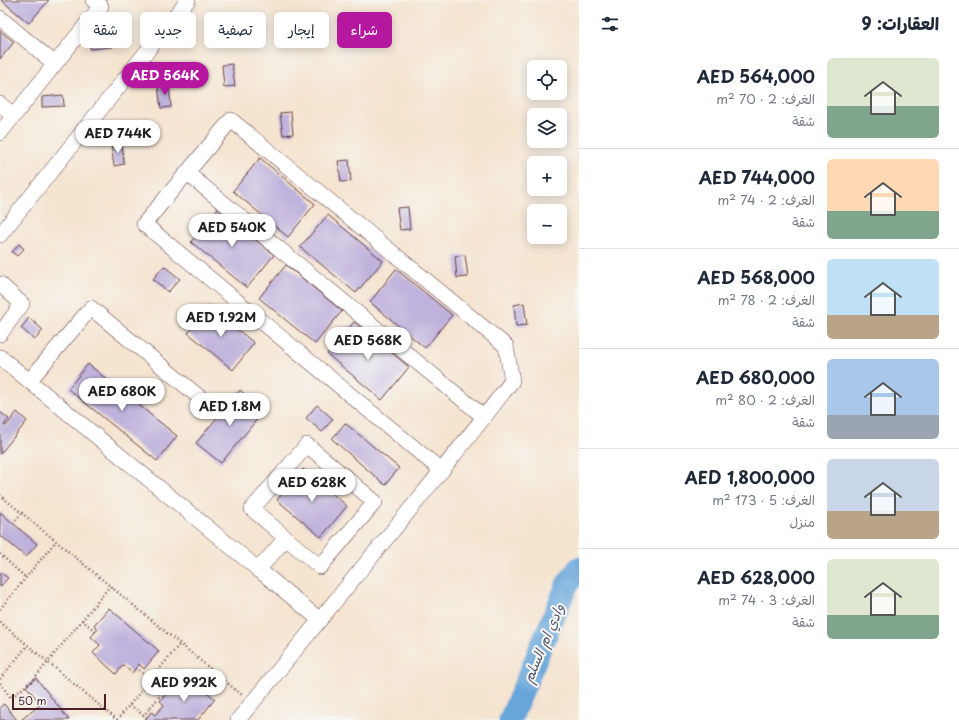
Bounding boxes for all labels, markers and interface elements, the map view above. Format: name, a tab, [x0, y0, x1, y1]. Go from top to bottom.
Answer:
text: العقارات: 9	[861, 10, 939, 36]
chip: شقة	[80, 12, 132, 48]
chip: جديد	[140, 12, 196, 48]
chip: تصفية	[204, 12, 266, 48]
chip: إيجار	[274, 12, 329, 48]
chip: شراء	[337, 12, 392, 48]
icon: filters	[599, 13, 621, 35]
map controls	[527, 60, 567, 244]
button: locate	[527, 60, 567, 100]
pin: AED 564K	[124, 62, 206, 96]
text: AED 564,000	[697, 63, 815, 89]
text: AED 564K	[131, 65, 199, 84]
icon: home	[859, 74, 907, 122]
text: الغرف: 2 · 70 m²	[716, 89, 815, 108]
button: layers	[527, 108, 567, 148]
text: شقة	[792, 111, 815, 130]
pin: AED 744K	[77, 120, 159, 154]
text: AED 744K	[84, 123, 152, 142]
button: +	[527, 156, 567, 196]
text: AED 744,000	[699, 164, 815, 190]
icon: home	[859, 175, 907, 223]
text: الغرف: 2 · 74 m²	[718, 190, 815, 209]
button: −	[527, 204, 567, 244]
text: شقة	[792, 212, 815, 231]
pin: AED 540K	[191, 214, 273, 248]
text: AED 540K	[198, 217, 266, 236]
text: AED 568,000	[697, 264, 815, 290]
icon: home	[859, 275, 907, 323]
text: الغرف: 2 · 78 m²	[718, 290, 815, 309]
pin: AED 1.92M	[175, 304, 267, 338]
text: AED 1.92M	[186, 307, 256, 326]
text: شقة	[792, 312, 815, 331]
pin: AED 568K	[327, 327, 409, 361]
text: AED 568K	[334, 330, 402, 349]
text: AED 680,000	[696, 364, 815, 390]
icon: home	[859, 375, 907, 423]
pin: AED 680K	[81, 378, 163, 412]
text: AED 680K	[88, 381, 156, 400]
text: الغرف: 2 · 80 m²	[715, 390, 815, 409]
pin: AED 1.8M	[189, 393, 271, 427]
text: AED 1.8M	[199, 396, 261, 415]
text: شقة	[792, 412, 815, 431]
text: AED 1,800,000	[684, 464, 815, 490]
pin: AED 628K	[271, 469, 353, 503]
text: AED 628K	[278, 472, 346, 491]
icon: home	[859, 475, 907, 523]
text: الغرف: 5 · 173 m²	[712, 490, 815, 509]
text: منزل	[789, 512, 815, 531]
text: AED 628,000	[697, 564, 815, 590]
icon: home	[859, 575, 907, 623]
text: الغرف: 3 · 74 m²	[718, 590, 815, 609]
water label: وادي ام السلم	[517, 600, 570, 686]
text: شقة	[792, 612, 815, 631]
pin: AED 992K	[143, 669, 225, 703]
text: AED 992K	[151, 672, 217, 691]
scale bar	[12, 692, 106, 711]
text: 50 m	[18, 692, 47, 709]

